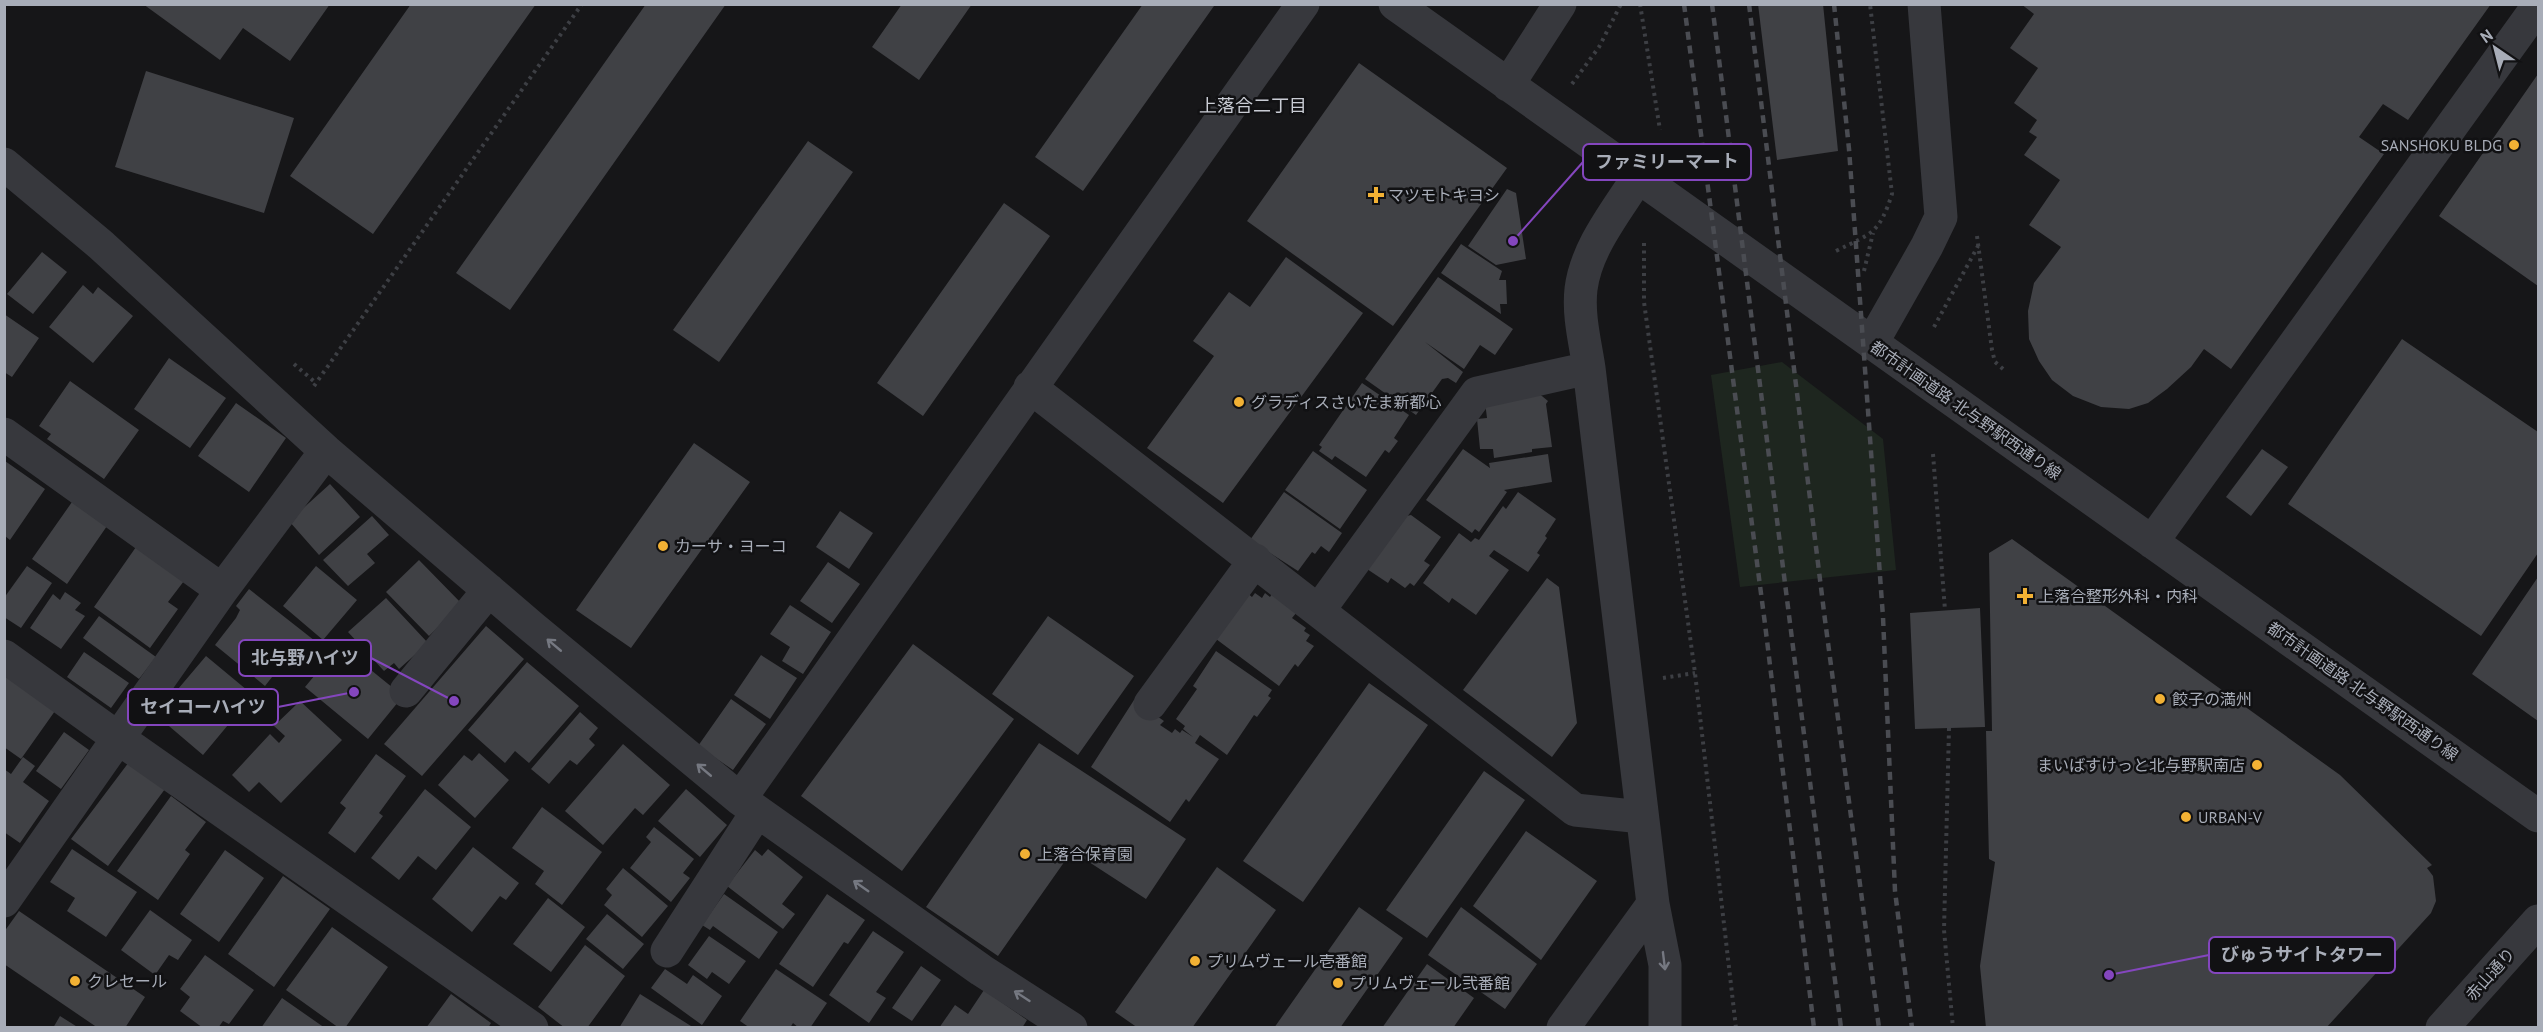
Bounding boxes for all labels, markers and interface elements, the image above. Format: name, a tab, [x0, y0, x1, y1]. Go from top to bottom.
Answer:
north arrow	[2465, 18, 2525, 78]
text: N	[2476, 25, 2496, 47]
district label: 上落合二丁目	[1199, 94, 1307, 117]
place label: SANSHOKU BLDG	[2381, 135, 2502, 155]
marker: SANSHOKU BLDG	[2507, 138, 2521, 152]
callout: ファミリーマート	[1583, 144, 1751, 180]
text: ファミリーマート	[1595, 150, 1739, 173]
place label: マツモトキヨシ	[1388, 185, 1500, 205]
marker: マツモトキヨシ	[1369, 188, 1383, 202]
street label: 都市計画道路 北与野駅西通り線	[1867, 336, 2065, 484]
place label: グラディスさいたま新都心	[1251, 392, 1441, 412]
marker: グラディスさいたま新都心	[1232, 395, 1246, 409]
place label: カーサ・ヨーコ	[675, 536, 787, 556]
marker: カーサ・ヨーコ	[656, 539, 670, 553]
place label: 上落合整形外科・内科	[2038, 586, 2198, 606]
marker: 上落合整形外科・内科	[2016, 587, 2034, 605]
street label: 都市計画道路 北与野駅西通り線	[2264, 617, 2462, 765]
one-way arrow	[546, 639, 562, 652]
callout: 北与野ハイツ	[239, 640, 371, 676]
text: 北与野ハイツ	[251, 646, 359, 669]
callout: セイコーハイツ	[128, 689, 278, 725]
place label: 餃子の満州	[2172, 689, 2252, 709]
marker: 餃子の満州	[2153, 692, 2167, 706]
text: セイコーハイツ	[140, 695, 266, 718]
place label: まいばすけっと北与野駅南店	[2037, 755, 2245, 775]
marker: まいばすけっと北与野駅南店	[2250, 758, 2264, 772]
one-way arrow	[697, 763, 712, 777]
place label: URBAN-V	[2198, 807, 2263, 827]
marker: URBAN-V	[2179, 810, 2193, 824]
place label: 上落合保育園	[1037, 844, 1133, 864]
marker: 上落合保育園	[1018, 847, 1032, 861]
one-way arrow	[854, 879, 870, 892]
callout: びゅうサイトタワー	[2209, 937, 2395, 973]
text: びゅうサイトタワー	[2221, 943, 2383, 966]
street label: 赤山通り	[2461, 944, 2519, 1004]
place label: プリムヴェール壱番館	[1207, 951, 1367, 971]
one-way arrow	[1659, 951, 1670, 971]
marker: プリムヴェール壱番館	[1188, 954, 1202, 968]
place label: クレセール	[87, 971, 167, 991]
place label: プリムヴェール弐番館	[1350, 973, 1510, 993]
marker: クレセール	[68, 974, 82, 988]
marker: プリムヴェール弐番館	[1331, 976, 1345, 990]
one-way arrow	[1013, 990, 1030, 1003]

